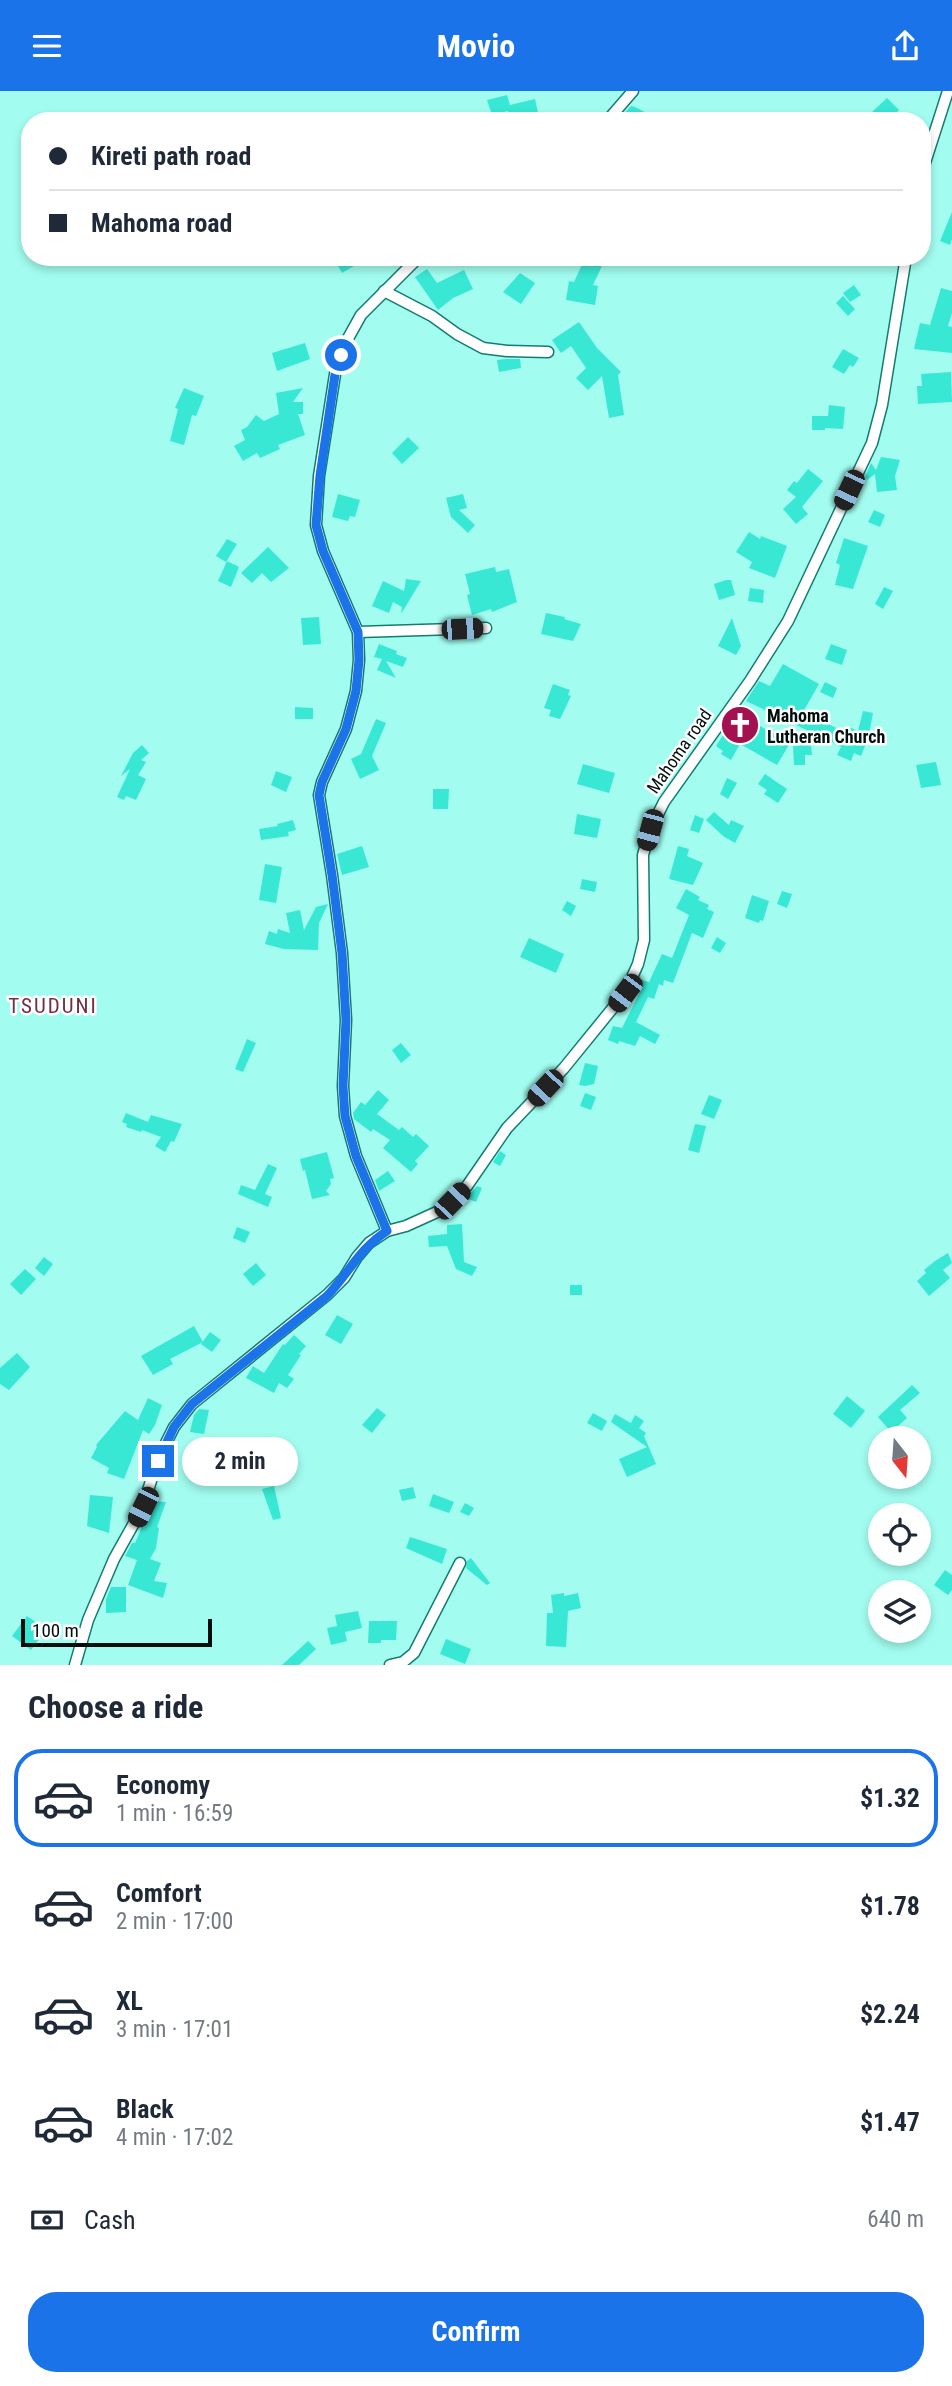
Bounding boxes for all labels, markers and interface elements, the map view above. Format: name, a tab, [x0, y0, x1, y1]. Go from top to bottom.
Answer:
icon: menu	[28, 27, 66, 65]
text: Movio	[437, 27, 515, 65]
icon: share	[886, 27, 924, 65]
text: Kireti path road	[91, 141, 251, 171]
text: Mahoma road	[91, 208, 232, 238]
route start	[325, 339, 357, 371]
car	[831, 467, 868, 513]
car	[441, 617, 484, 641]
church icon: Mahoma Lutheran Church	[719, 704, 761, 746]
street label: Mahoma road	[642, 705, 716, 797]
place label: Mahoma Lutheran Church	[767, 705, 885, 747]
car	[635, 807, 666, 853]
car	[604, 970, 647, 1016]
district label: TSUDUNI	[8, 994, 98, 1018]
car	[523, 1065, 568, 1111]
car	[430, 1179, 475, 1223]
north arrow	[868, 1426, 931, 1489]
map controls	[868, 1426, 931, 1643]
callout: 2 min	[182, 1437, 298, 1485]
route end	[142, 1445, 174, 1477]
text: 2 min	[214, 1448, 266, 1475]
car	[125, 1484, 162, 1530]
button: locate	[868, 1503, 931, 1566]
button: layers	[868, 1580, 931, 1643]
scale bar	[21, 1616, 212, 1648]
text: 100 m	[32, 1619, 79, 1642]
text: Choose a ride	[28, 1688, 203, 1726]
icon: car	[32, 1767, 95, 1830]
text: Economy	[116, 1770, 210, 1800]
text: $1.32	[860, 1783, 920, 1813]
text: 1 min · 16:59	[116, 1800, 233, 1827]
icon: car	[32, 1875, 95, 1938]
text: Comfort	[116, 1878, 202, 1908]
text: $1.78	[860, 1891, 920, 1921]
text: 2 min · 17:00	[116, 1908, 233, 1935]
icon: car	[32, 1983, 95, 2046]
text: XL	[116, 1986, 143, 2016]
text: $2.24	[860, 1999, 920, 2029]
text: 3 min · 17:01	[116, 2016, 233, 2043]
icon: car	[32, 2091, 95, 2154]
text: Black	[116, 2094, 174, 2124]
text: $1.47	[860, 2107, 920, 2137]
text: 4 min · 17:02	[116, 2124, 233, 2151]
icon: cash	[28, 2201, 66, 2239]
text: Cash	[84, 2205, 136, 2235]
text: 640 m	[867, 2206, 924, 2233]
button: Confirm	[28, 2292, 924, 2372]

